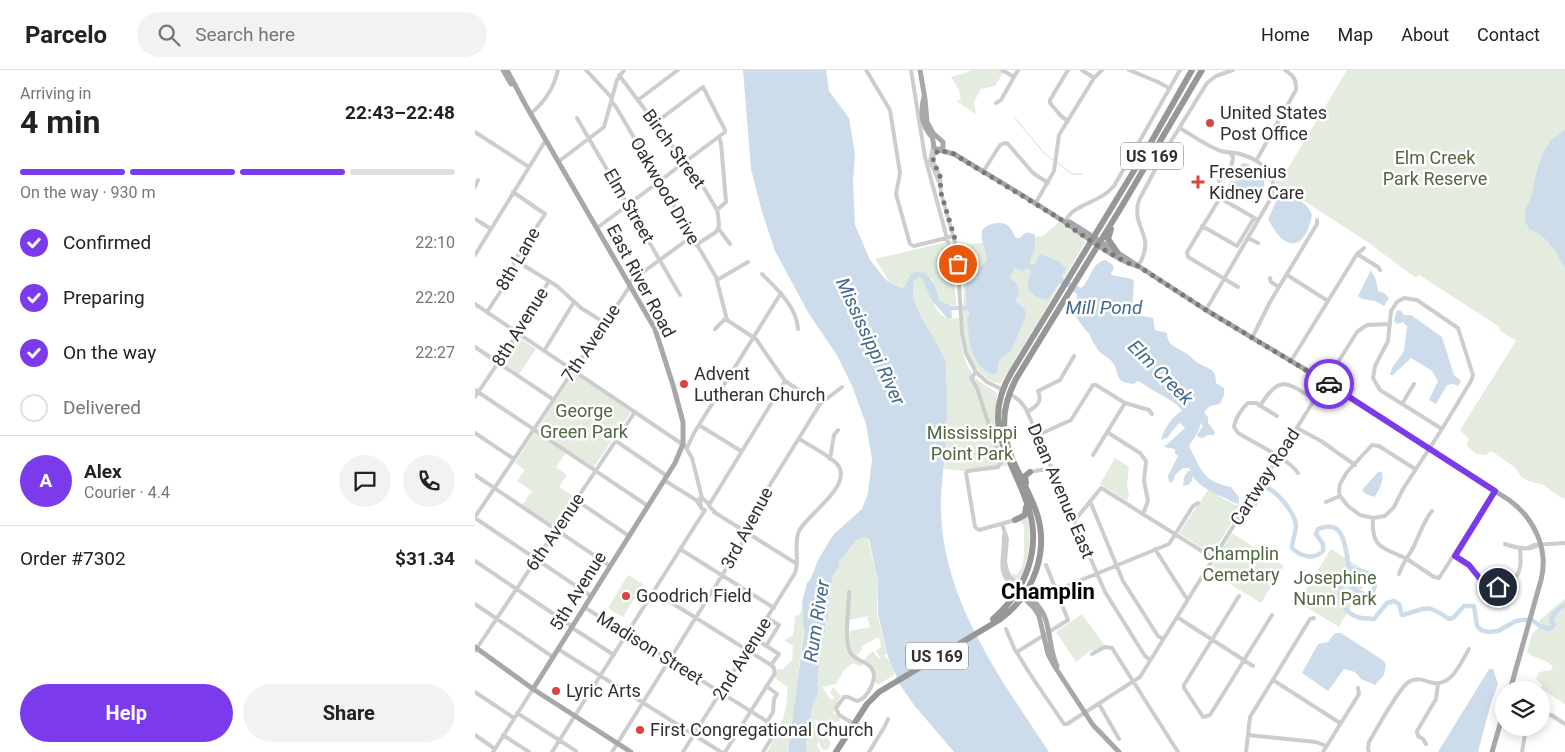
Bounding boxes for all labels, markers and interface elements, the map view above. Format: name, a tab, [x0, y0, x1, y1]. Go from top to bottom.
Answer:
search box	[137, 12, 487, 57]
text: Parcelo	[25, 21, 107, 49]
icon: search	[155, 21, 183, 49]
text: Search here	[195, 23, 295, 46]
text: Home	[1261, 24, 1310, 45]
text: Map	[1338, 24, 1373, 45]
text: About	[1401, 24, 1449, 45]
text: Contact	[1477, 24, 1540, 45]
text: Arriving in	[20, 84, 91, 103]
text: 22:43–22:48	[345, 101, 455, 124]
place label: United States Post Office	[1220, 102, 1327, 144]
text: 4 min	[20, 103, 100, 141]
street label: Birch Street	[639, 105, 710, 193]
marker: United States Post Office	[1204, 117, 1216, 129]
street label: Oakwood Drive	[626, 133, 705, 248]
road number: US 169	[1121, 142, 1183, 170]
park label: Elm Creek Park Reserve	[1383, 147, 1487, 189]
place label: Fresenius Kidney Care	[1209, 161, 1304, 203]
street label: Elm Street	[600, 165, 659, 247]
marker: Fresenius Kidney Care	[1191, 175, 1205, 189]
text: On the way · 930 m	[20, 183, 156, 202]
street label: East River Road	[603, 221, 680, 341]
street label: 8th Lane	[491, 223, 544, 294]
icon: check	[20, 229, 48, 257]
text: Confirmed	[63, 231, 151, 254]
text: 22:10	[415, 233, 455, 252]
pin	[937, 243, 979, 285]
icon: bag	[944, 250, 972, 278]
water label: Mississippi River	[831, 274, 910, 409]
street label: 8th Avenue	[487, 283, 552, 370]
icon: check	[20, 284, 48, 312]
text: Preparing	[63, 286, 145, 309]
text: 22:20	[415, 288, 455, 307]
water label: Mill Pond	[1066, 296, 1143, 319]
street label: 7th Avenue	[557, 300, 624, 386]
water label: Elm Creek	[1123, 335, 1198, 410]
icon: check	[20, 339, 48, 367]
text: On the way	[63, 341, 156, 364]
text: 22:27	[415, 343, 455, 362]
courier	[1304, 359, 1354, 409]
place label: Advent Lutheran Church	[694, 363, 825, 405]
icon: car	[1315, 370, 1343, 398]
marker: Advent Lutheran Church	[678, 378, 690, 390]
text: Delivered	[63, 396, 141, 419]
park label: George Green Park	[540, 400, 629, 442]
street label: Dean Avenue East	[1024, 420, 1099, 561]
park label: Mississippi Point Park	[927, 422, 1017, 464]
street label: Cartway Road	[1225, 424, 1304, 529]
button: chat	[339, 455, 391, 507]
button: phone	[403, 455, 455, 507]
text: Alex	[84, 460, 122, 483]
text: A	[40, 469, 52, 492]
text: Courier · 4.4	[84, 483, 170, 502]
street label: 3rd Avenue	[716, 483, 777, 572]
street label: 6th Avenue	[521, 489, 588, 575]
park label: Champlin Cemetary	[1202, 543, 1280, 585]
text: Order #7302	[20, 547, 126, 570]
text: $31.34	[395, 547, 455, 570]
street label: 5th Avenue	[545, 547, 610, 634]
pin	[1477, 566, 1519, 608]
park label: Josephine Nunn Park	[1293, 567, 1378, 609]
icon: home	[1484, 573, 1512, 601]
water label: Rum River	[799, 578, 834, 664]
district label: Champlin	[1001, 579, 1095, 604]
place label: Goodrich Field	[636, 585, 752, 606]
marker: Goodrich Field	[620, 590, 632, 602]
street label: Madison Street	[593, 606, 707, 689]
street label: 2nd Avenue	[708, 614, 775, 704]
road number: US 169	[906, 642, 968, 670]
place label: Lyric Arts	[566, 680, 641, 701]
map controls	[1495, 681, 1550, 736]
button: layers	[1495, 681, 1550, 736]
button: Help	[20, 684, 233, 742]
button: Share	[243, 684, 455, 742]
marker: Lyric Arts	[550, 685, 562, 697]
place label: First Congregational Church	[650, 719, 873, 740]
marker: First Congregational Church	[634, 724, 646, 736]

